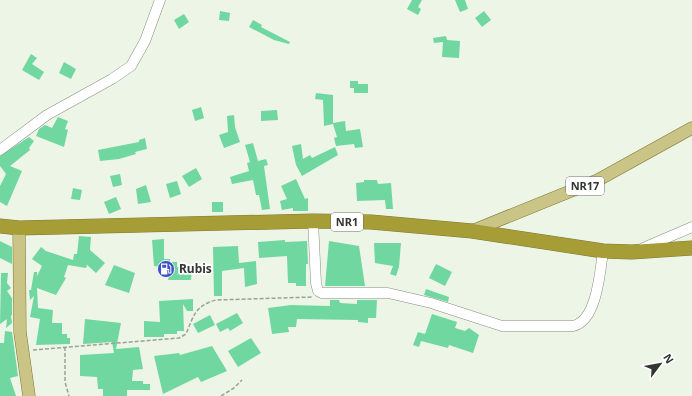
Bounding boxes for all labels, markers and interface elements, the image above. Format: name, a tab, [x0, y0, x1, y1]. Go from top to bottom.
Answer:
road number: NR17	[566, 177, 604, 195]
road number: NR1	[331, 213, 363, 231]
fuel station icon: Rubis	[156, 259, 176, 279]
place label: Rubis	[179, 260, 212, 277]
north arrow	[640, 344, 680, 384]
text: N	[660, 351, 678, 366]

